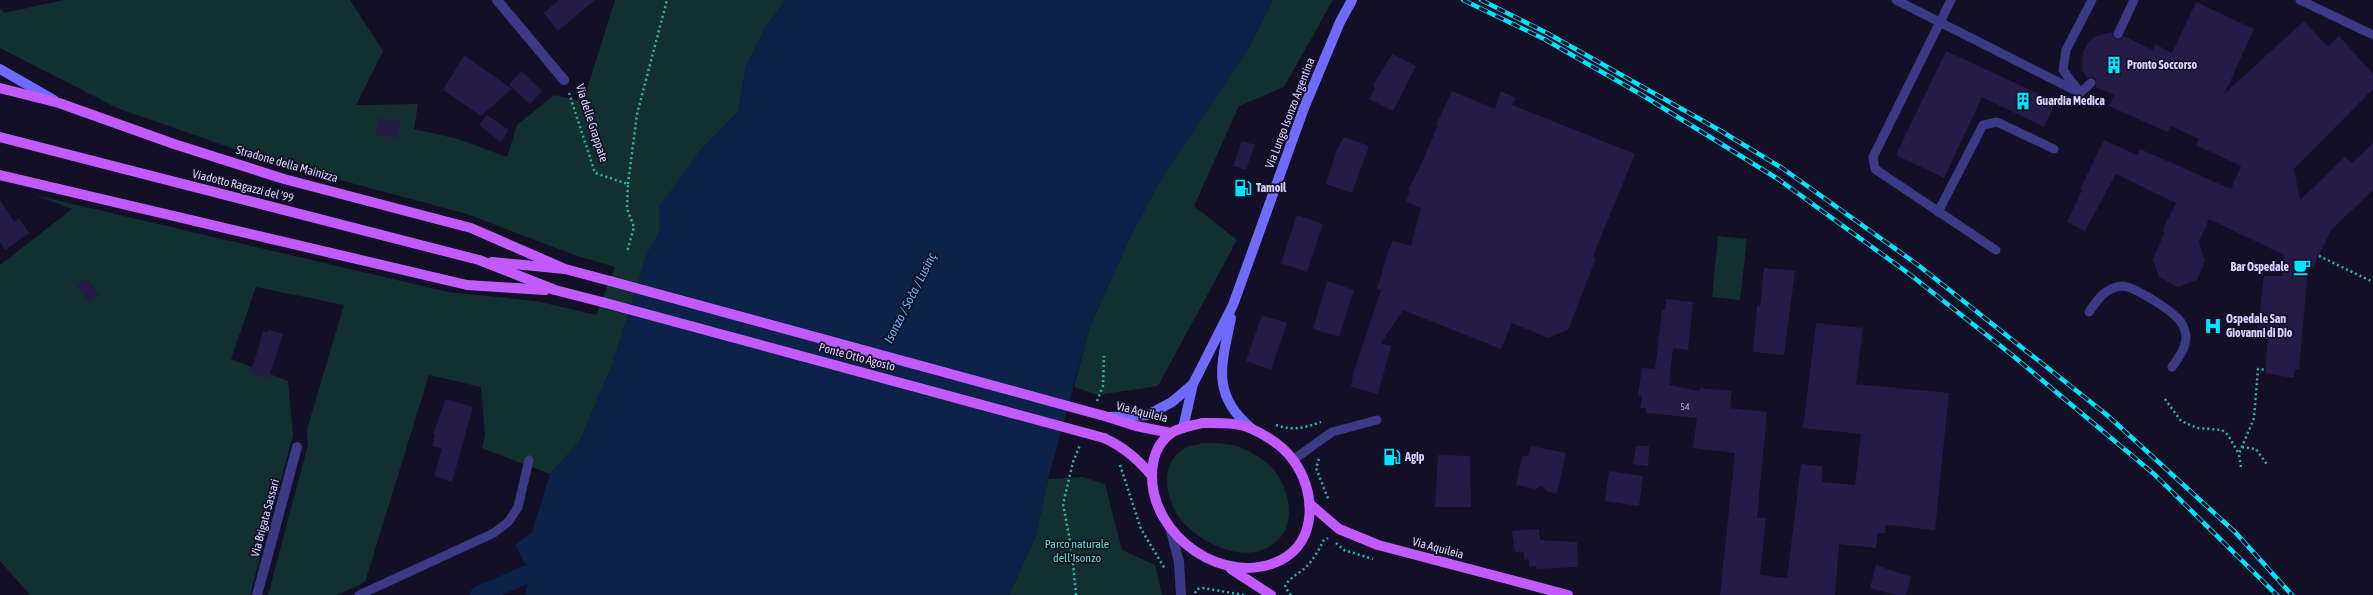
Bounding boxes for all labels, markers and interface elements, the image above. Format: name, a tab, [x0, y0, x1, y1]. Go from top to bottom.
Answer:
building icon: Pronto Soccorso	[2104, 55, 2124, 75]
street label: Via Lungo Isonzo Argentina	[1262, 56, 1318, 170]
place label: Pronto Soccorso	[2127, 58, 2197, 72]
street label: Via delle Grappate	[573, 82, 611, 164]
building icon: Guardia Medica	[2013, 91, 2033, 111]
place label: Guardia Medica	[2036, 94, 2105, 108]
street label: Stradone della Mainizza	[234, 143, 340, 185]
street label: Viadotto Ragazzi del '99	[191, 167, 295, 205]
fuel station icon: Tamoil	[1233, 178, 1253, 198]
place label: Tamoil	[1256, 181, 1287, 195]
water label: Isonzo / Soča / Lusinç	[881, 249, 940, 346]
cafe icon: Bar Ospedale	[2292, 257, 2312, 277]
place label: Bar Ospedale	[2230, 260, 2290, 274]
place label: Ospedale San Giovanni di Dio	[2226, 312, 2293, 340]
hospital icon: Ospedale San Giovanni di Dio	[2203, 316, 2223, 336]
street label: Ponte Otto Agosto	[817, 340, 897, 374]
street label: Via Aquileia	[1115, 399, 1169, 425]
house number: 54	[1680, 401, 1690, 412]
fuel station icon: Agip	[1382, 447, 1402, 467]
place label: Agip	[1404, 450, 1425, 464]
street label: Via Brigata Sassari	[248, 478, 282, 558]
street label: Via Aquileia	[1411, 534, 1465, 562]
park label: Parco naturale dell'Isonzo	[1045, 537, 1109, 565]

